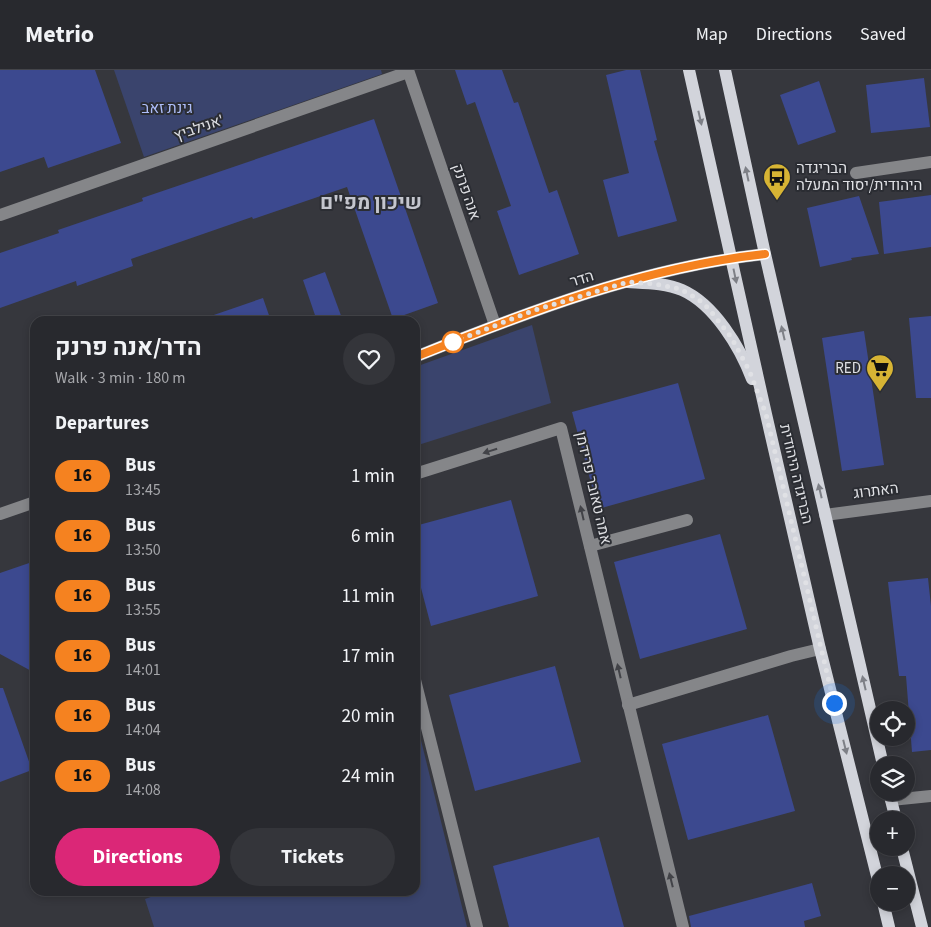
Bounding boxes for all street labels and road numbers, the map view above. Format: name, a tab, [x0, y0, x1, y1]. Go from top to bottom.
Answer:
street label: אנילביץ'	[171, 110, 227, 146]
street label: אנה פרנק	[447, 161, 485, 223]
street label: הדר	[567, 265, 597, 293]
street label: הבריגדה היהודית	[774, 422, 818, 526]
street label: אמה טאובר פרידמן	[570, 429, 616, 547]
street label: האתרוג	[852, 478, 900, 504]

